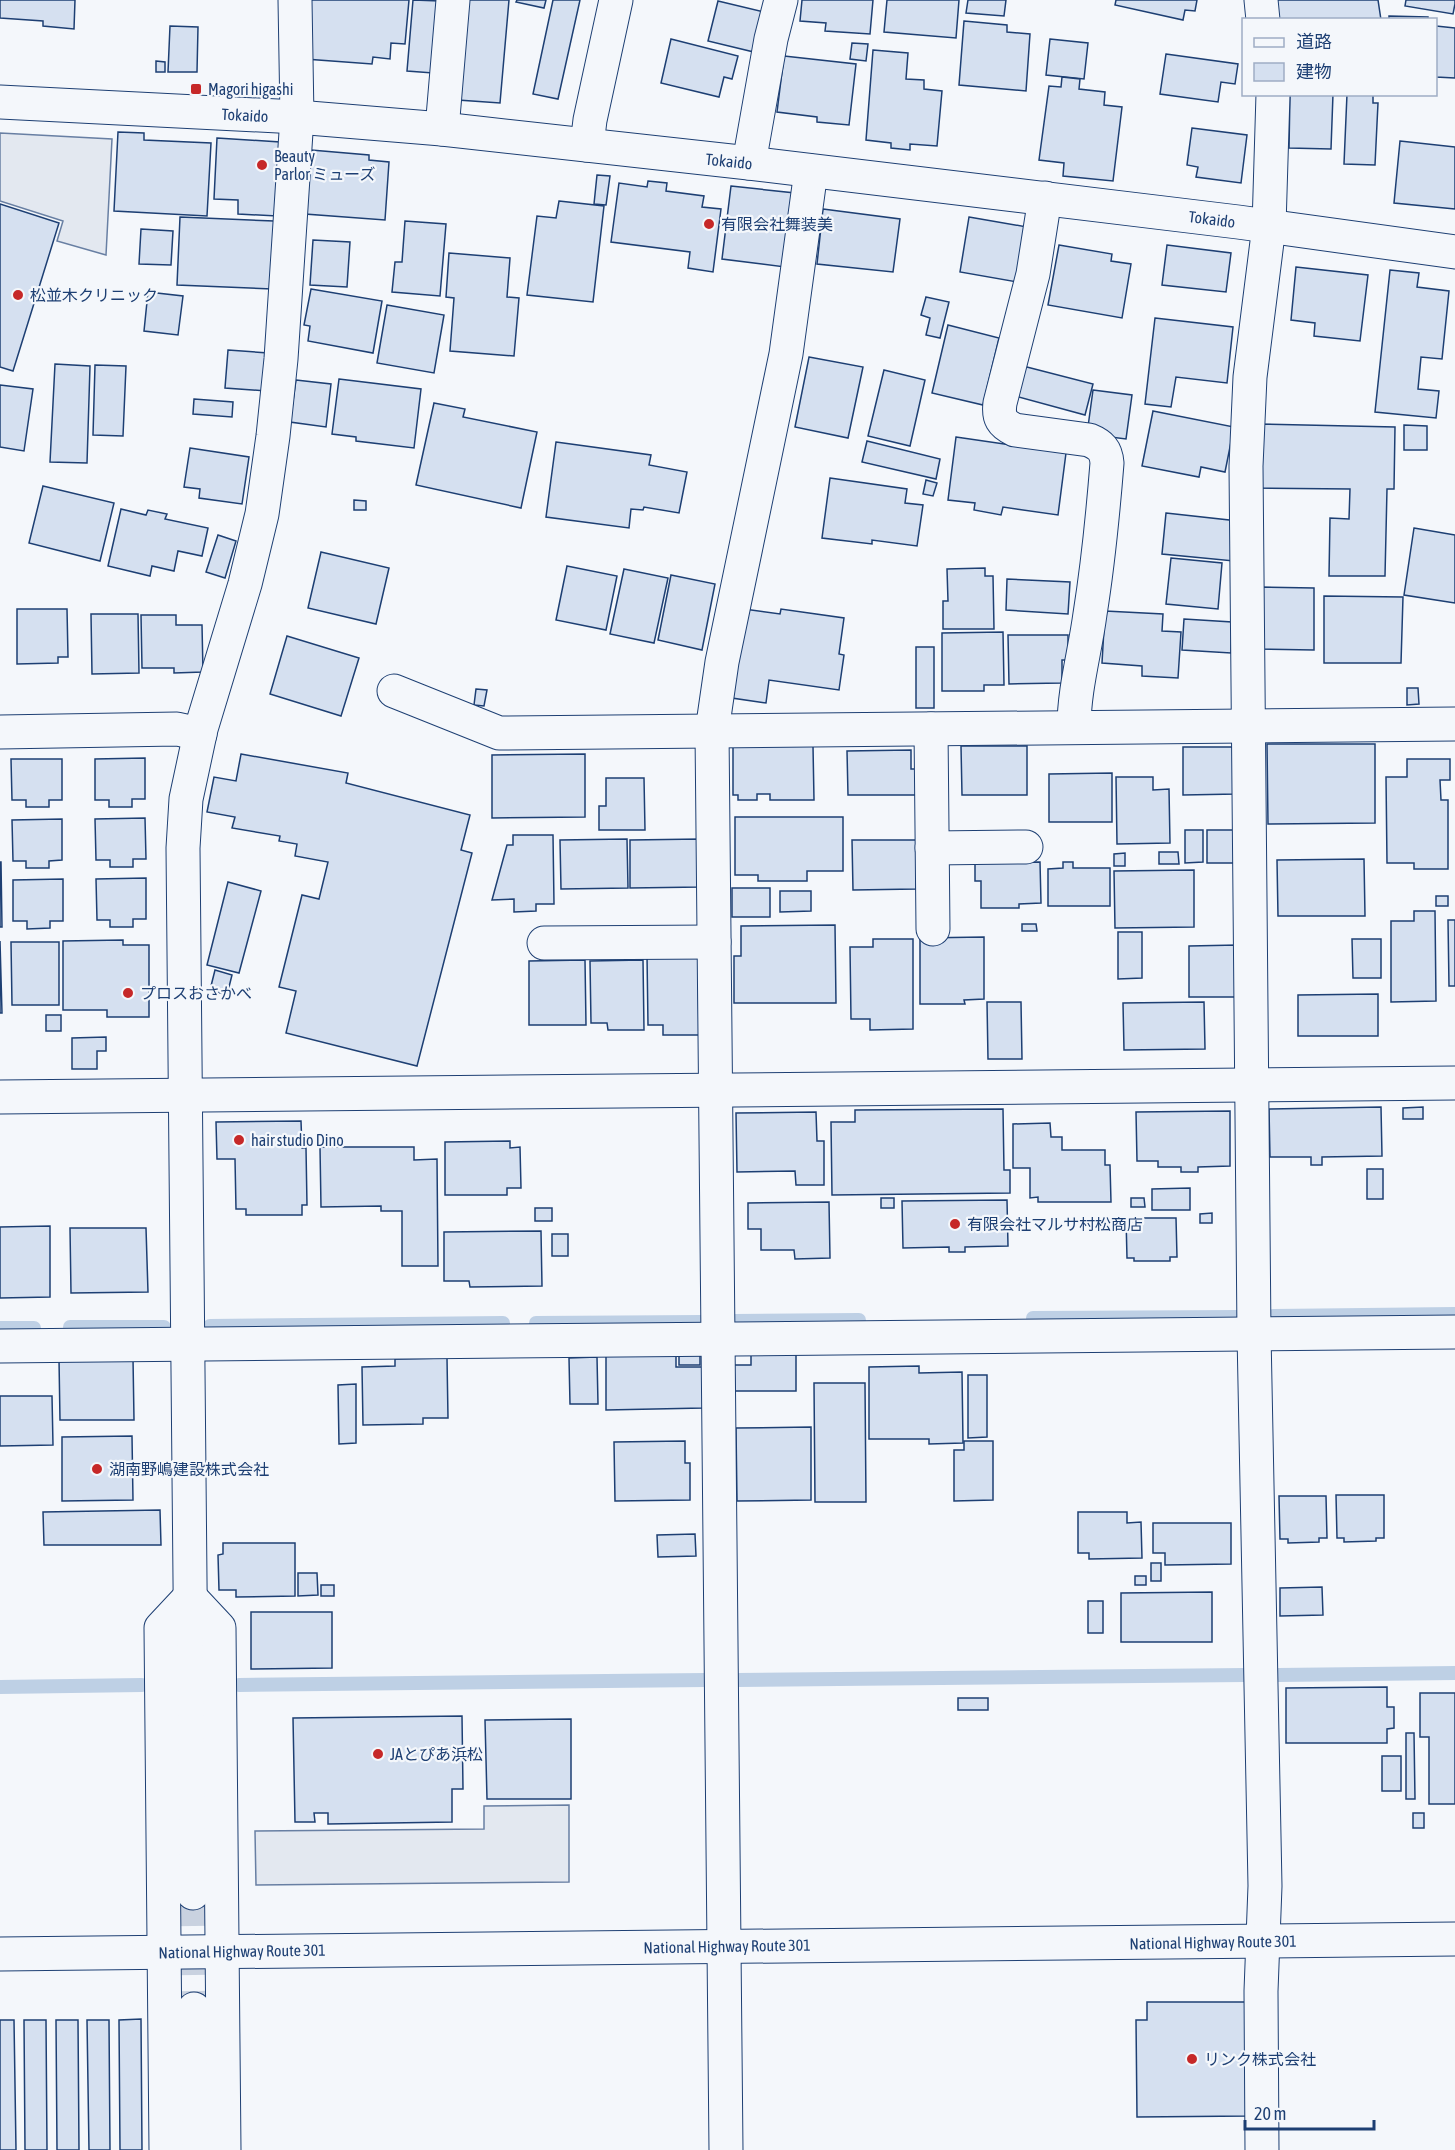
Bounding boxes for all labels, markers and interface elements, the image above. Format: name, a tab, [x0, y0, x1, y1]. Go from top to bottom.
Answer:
legend	[1242, 18, 1437, 96]
text: 道路	[1296, 31, 1332, 52]
text: 建物	[1296, 61, 1332, 82]
place label: Magori higashi	[208, 80, 293, 99]
marker: Magori higashi	[189, 82, 203, 96]
street label: Tokaido	[221, 105, 269, 125]
place label: Beauty Parlor ミューズ	[274, 147, 375, 183]
street label: Tokaido	[705, 150, 753, 172]
marker: Beauty Parlor ミューズ	[255, 158, 269, 172]
street label: Tokaido	[1188, 207, 1236, 231]
place label: 有限会社舞装美	[721, 215, 833, 233]
marker: 有限会社舞装美	[702, 217, 716, 231]
place label: 松並木クリニック	[30, 286, 158, 304]
marker: 松並木クリニック	[11, 288, 25, 302]
place label: プロスおさかべ	[140, 984, 252, 1002]
marker: プロスおさかべ	[121, 986, 135, 1000]
place label: hair studio Dino	[251, 1131, 344, 1149]
marker: hair studio Dino	[232, 1133, 246, 1147]
place label: 有限会社マルサ村松商店	[967, 1215, 1143, 1233]
marker: 有限会社マルサ村松商店	[948, 1217, 962, 1231]
place label: 湖南野嶋建設株式会社	[109, 1460, 269, 1478]
marker: 湖南野嶋建設株式会社	[90, 1462, 104, 1476]
place label: JAとぴあ浜松	[390, 1745, 483, 1763]
marker: JAとぴあ浜松	[371, 1747, 385, 1761]
street label: National Highway Route 301	[1129, 1932, 1297, 1953]
street label: National Highway Route 301	[643, 1936, 811, 1957]
street label: National Highway Route 301	[158, 1941, 326, 1962]
place label: リンク株式会社	[1204, 2050, 1316, 2068]
marker: リンク株式会社	[1185, 2052, 1199, 2066]
scale bar	[1245, 2093, 1374, 2131]
text: 20 m	[1254, 2103, 1286, 2124]

